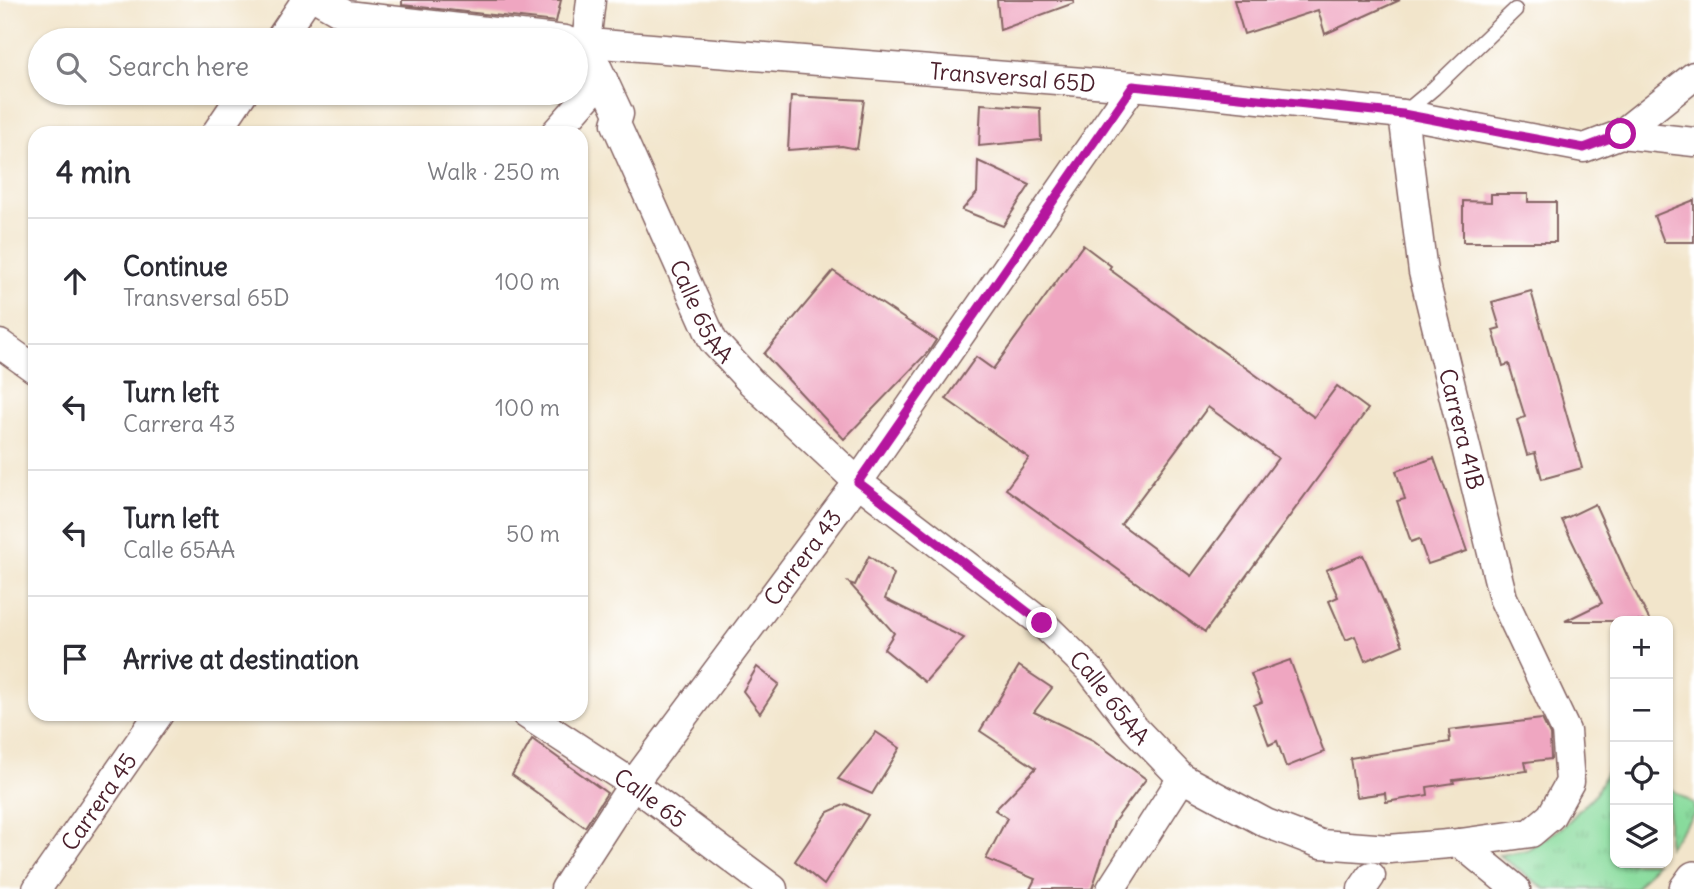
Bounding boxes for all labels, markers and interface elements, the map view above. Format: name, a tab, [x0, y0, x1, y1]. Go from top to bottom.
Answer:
search box	[28, 28, 588, 105]
icon: search	[52, 48, 90, 86]
text: Search here	[108, 50, 249, 83]
street label: Transversal 65D	[928, 55, 1097, 98]
route start	[1605, 118, 1636, 149]
text: 4 min	[56, 153, 131, 191]
text: Walk · 250 m	[427, 157, 560, 186]
text: Continue	[123, 250, 228, 283]
street label: Calle 65AA	[664, 255, 740, 369]
icon: ahead	[56, 262, 94, 300]
text: 100 m	[495, 267, 560, 296]
text: Transversal 65D	[123, 283, 289, 312]
street label: Carrera 41B	[1433, 366, 1491, 492]
text: Turn left	[123, 376, 219, 409]
icon: left	[56, 388, 94, 426]
text: 100 m	[495, 393, 560, 422]
text: Carrera 43	[123, 409, 236, 438]
text: Turn left	[123, 502, 219, 535]
street label: Carrera 43	[757, 503, 847, 611]
icon: left	[56, 514, 94, 552]
text: 50 m	[506, 519, 560, 548]
text: Calle 65AA	[123, 535, 235, 564]
route end	[1026, 607, 1057, 638]
map controls	[1610, 616, 1673, 868]
button: +	[1610, 616, 1673, 679]
icon: arrive	[56, 640, 94, 678]
text: Arrive at destination	[123, 643, 359, 676]
street label: Calle 65AA	[1064, 644, 1156, 751]
button: −	[1610, 679, 1673, 742]
button: locate	[1610, 742, 1673, 805]
street label: Carrera 45	[54, 747, 142, 856]
street label: Calle 65	[609, 761, 693, 834]
button: layers	[1610, 805, 1673, 868]

